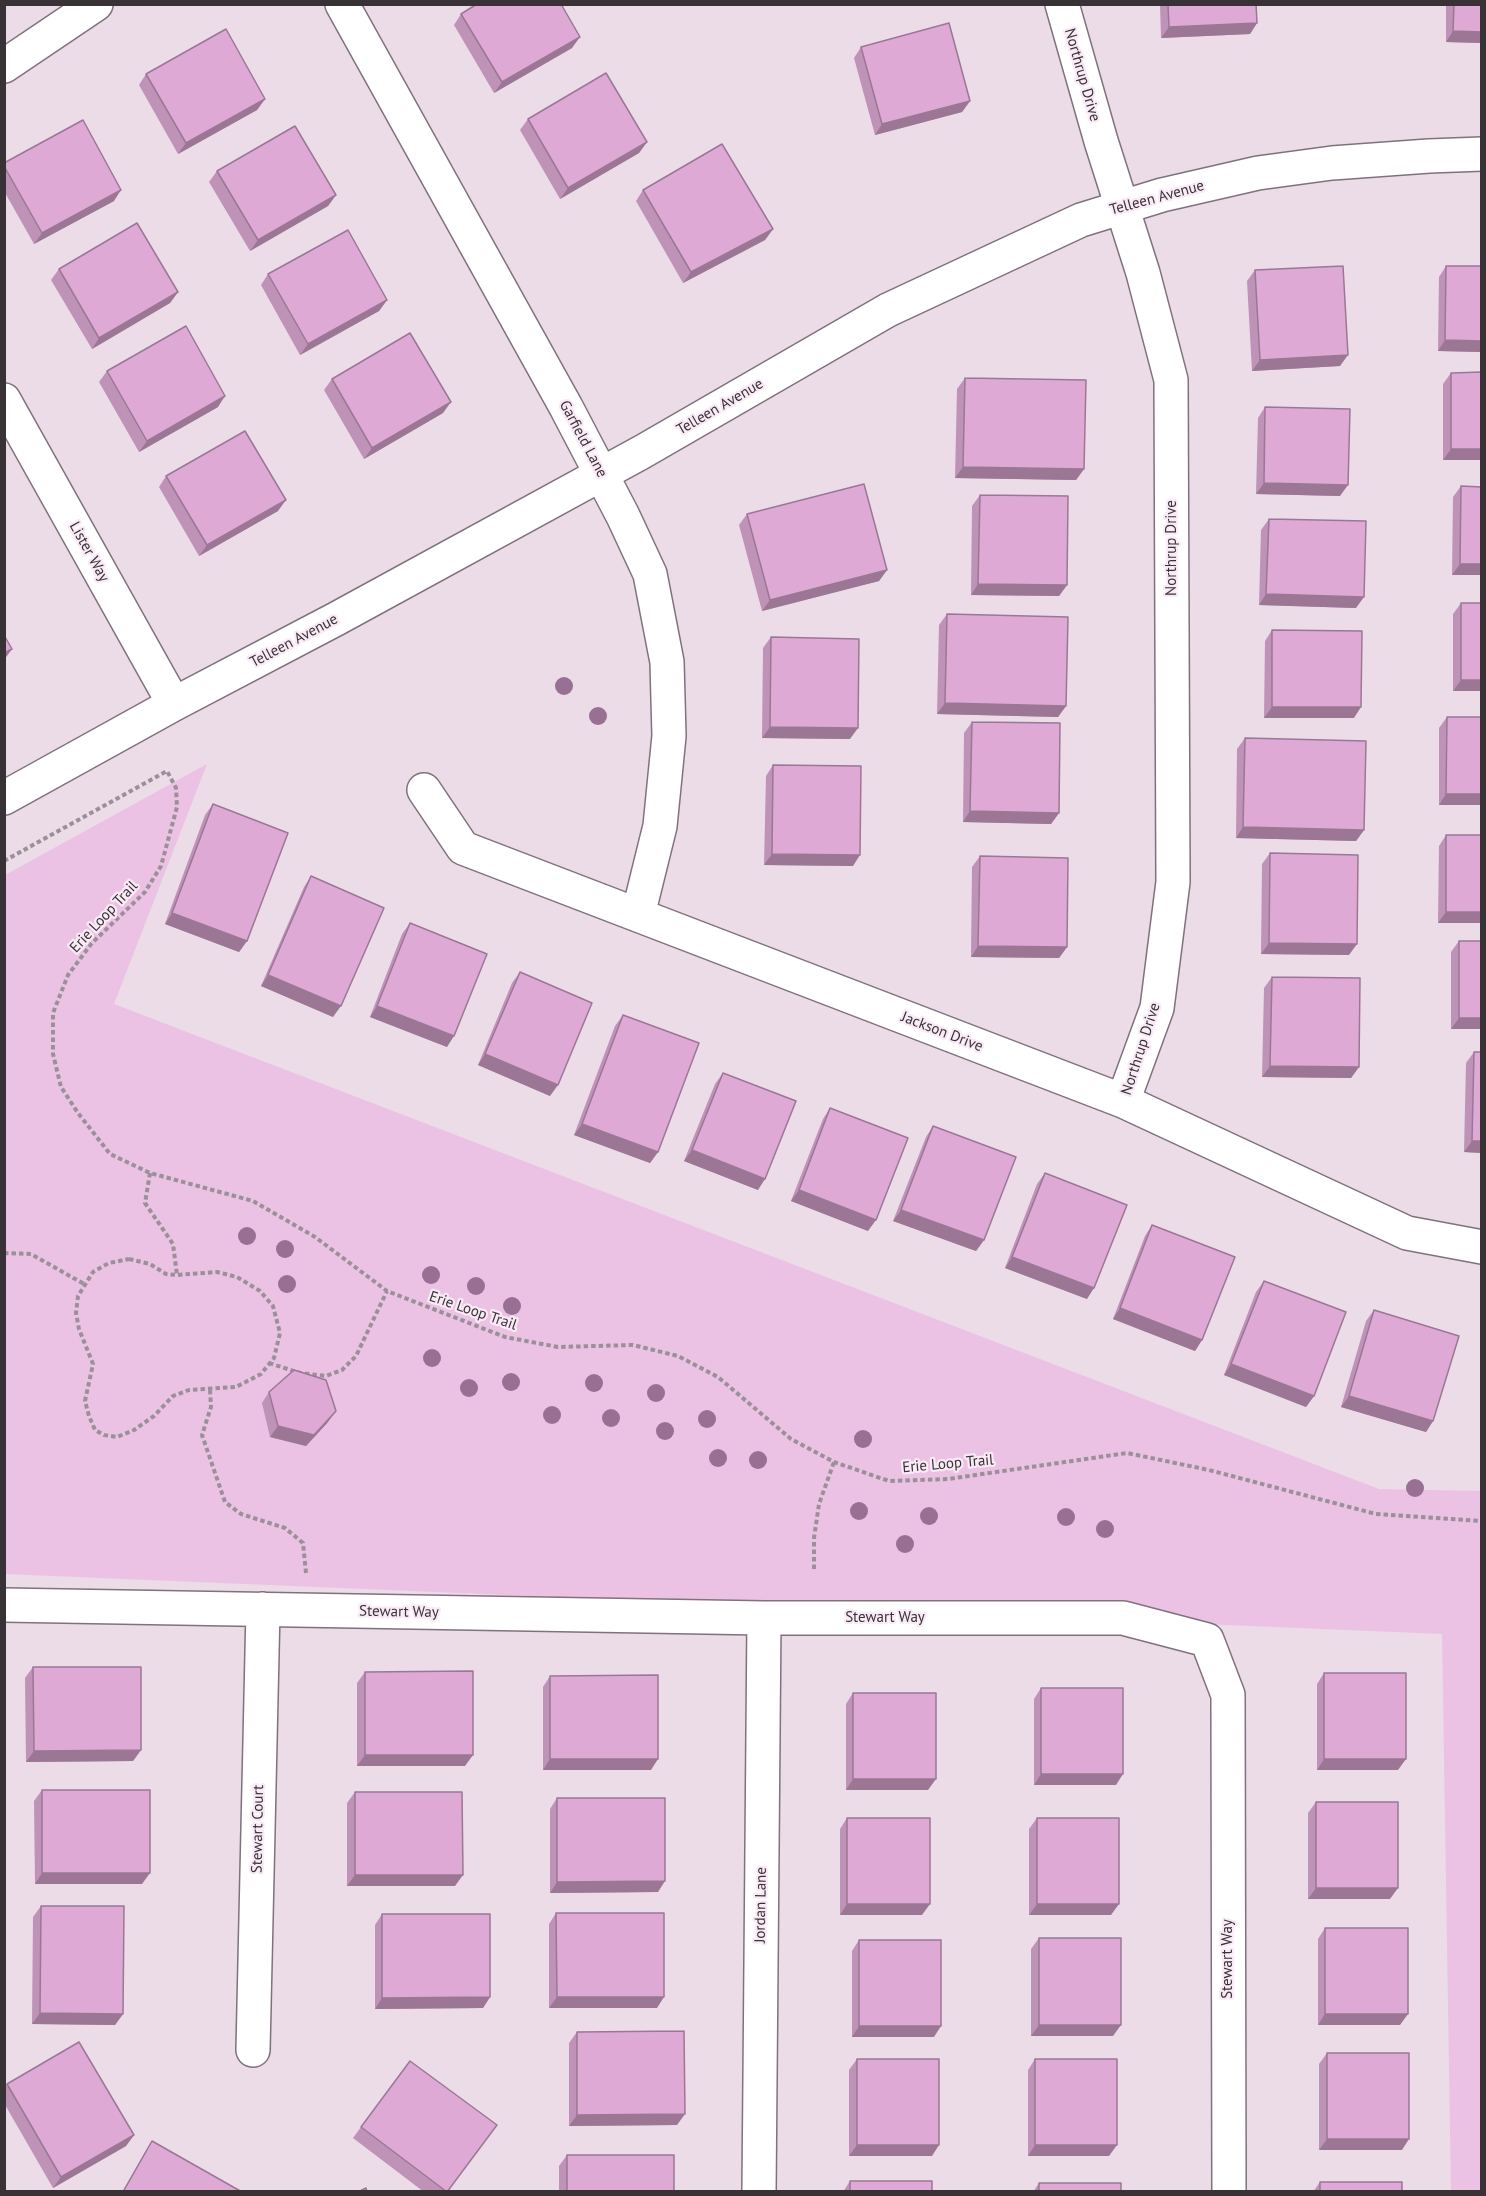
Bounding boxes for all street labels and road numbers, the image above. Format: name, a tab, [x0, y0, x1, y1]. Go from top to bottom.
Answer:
street label: Northrup Drive	[1060, 26, 1104, 124]
street label: Telleen Avenue	[1108, 177, 1206, 219]
street label: Telleen Avenue	[674, 375, 766, 439]
street label: Garfield Lane	[555, 397, 611, 481]
street label: Northrup Drive	[1163, 500, 1181, 596]
street label: Lister Way	[65, 519, 113, 585]
street label: Telleen Avenue	[247, 610, 341, 672]
street label: Erie Loop Trail	[66, 877, 142, 957]
street label: Northrup Drive	[1118, 1001, 1164, 1097]
street label: Jackson Drive	[899, 1008, 985, 1056]
street label: Erie Loop Trail	[427, 1288, 519, 1334]
street label: Erie Loop Trail	[902, 1451, 994, 1477]
street label: Stewart Way	[359, 1602, 439, 1622]
street label: Stewart Way	[845, 1609, 925, 1627]
street label: Stewart Court	[248, 1785, 268, 1873]
street label: Jordan Lane	[751, 1867, 771, 1943]
street label: Stewart Way	[1219, 1919, 1237, 1999]

